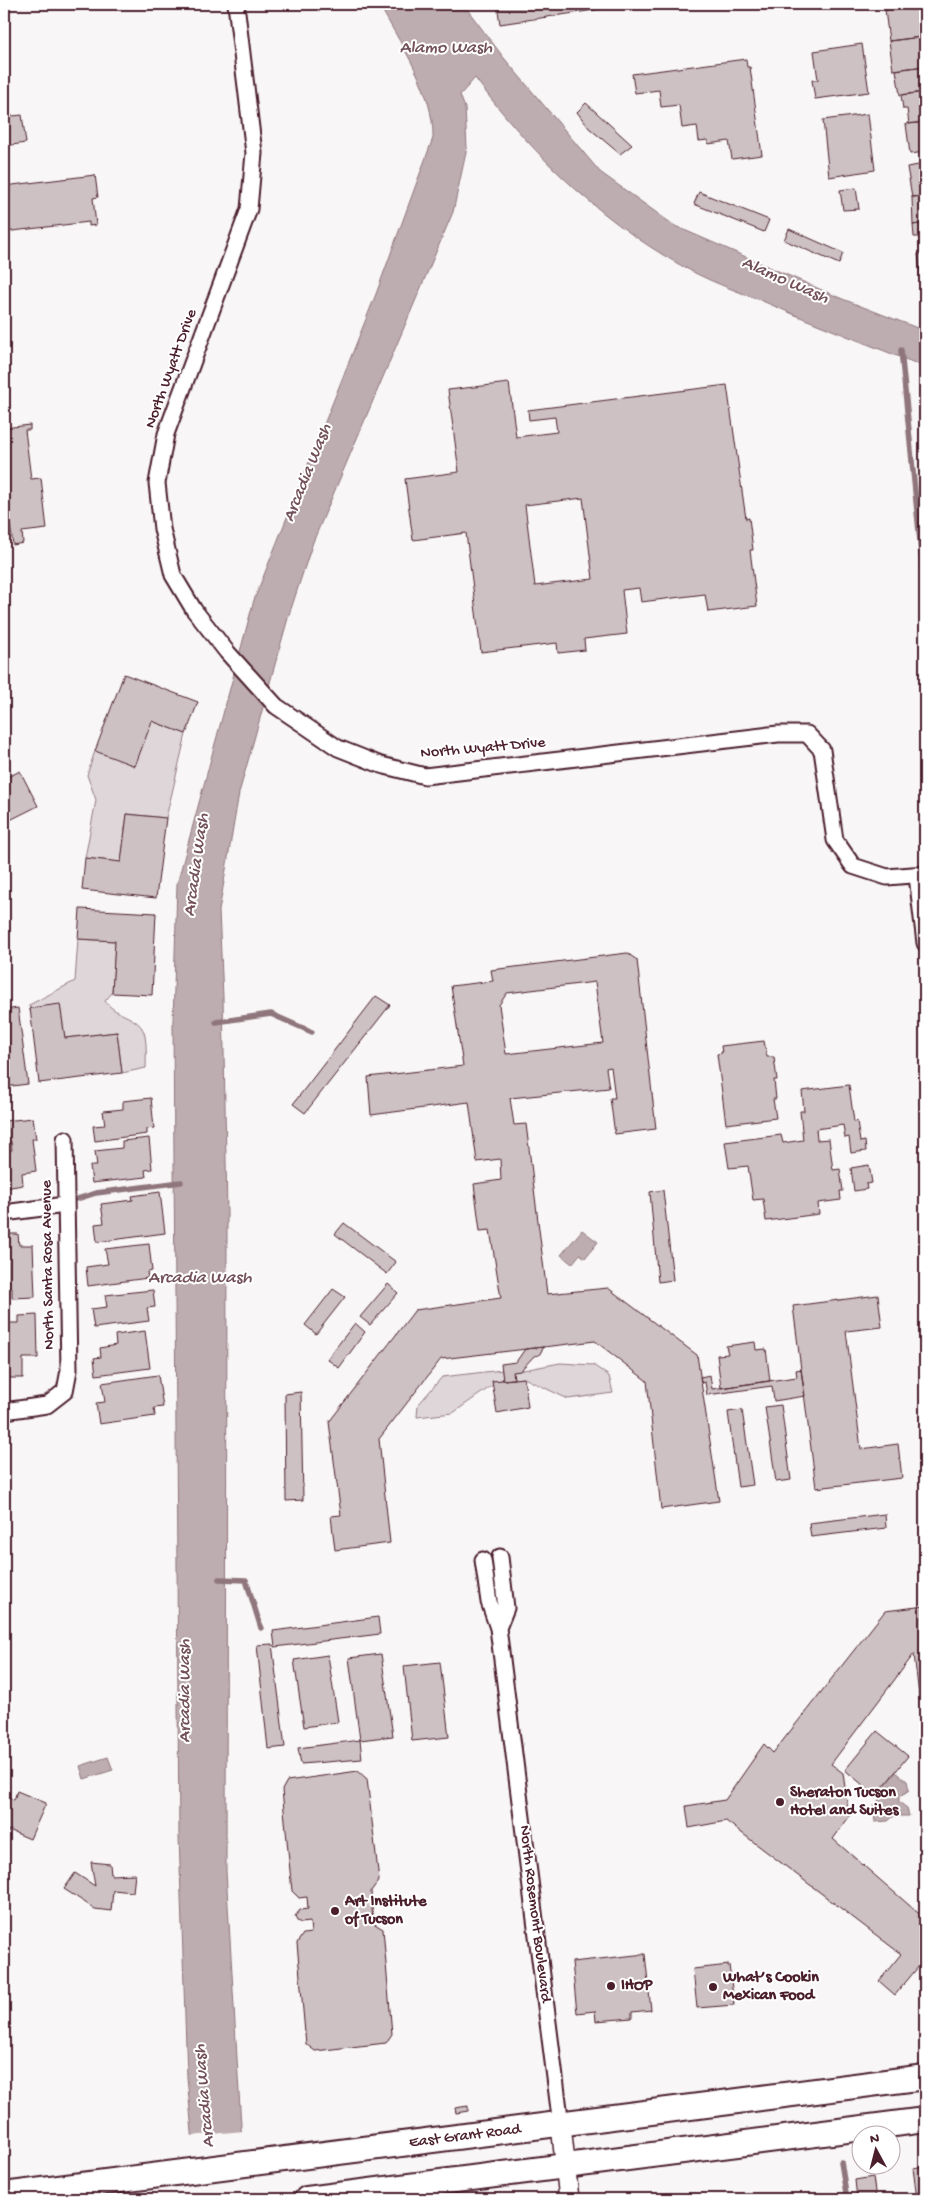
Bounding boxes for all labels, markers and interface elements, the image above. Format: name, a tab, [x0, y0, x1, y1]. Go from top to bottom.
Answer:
water label: Alamo Wash	[400, 38, 493, 59]
water label: Alamo Wash	[738, 253, 832, 310]
street label: North Wyatt Drive	[142, 306, 203, 431]
water label: Arcadia Wash	[279, 421, 337, 525]
street label: North Wyatt Drive	[420, 734, 547, 764]
water label: Arcadia Wash	[179, 812, 215, 918]
street label: North Santa Rosa Avenue	[38, 1179, 60, 1350]
water label: Arcadia Wash	[148, 1268, 252, 1289]
water label: Arcadia Wash	[175, 1639, 196, 1743]
place label: Sheraton Tucson Hotel and Suites	[790, 1784, 899, 1821]
marker: Sheraton Tucson Hotel and Suites	[774, 1796, 786, 1808]
street label: North Rosemont Boulevard	[514, 1824, 555, 2005]
place label: Art Institute of Tucson	[344, 1893, 427, 1930]
marker: Art Institute of Tucson	[329, 1905, 341, 1917]
place label: What’s Cookin Mexican Food	[722, 1969, 819, 2006]
place label: IHOP	[621, 1977, 654, 1996]
marker: IHOP	[605, 1980, 617, 1992]
marker: What’s Cookin Mexican Food	[707, 1981, 719, 1993]
water label: Arcadia Wash	[190, 2043, 220, 2148]
street label: East Grant Road	[408, 2121, 524, 2153]
north arrow	[852, 2126, 902, 2176]
text: N	[869, 2131, 880, 2149]

